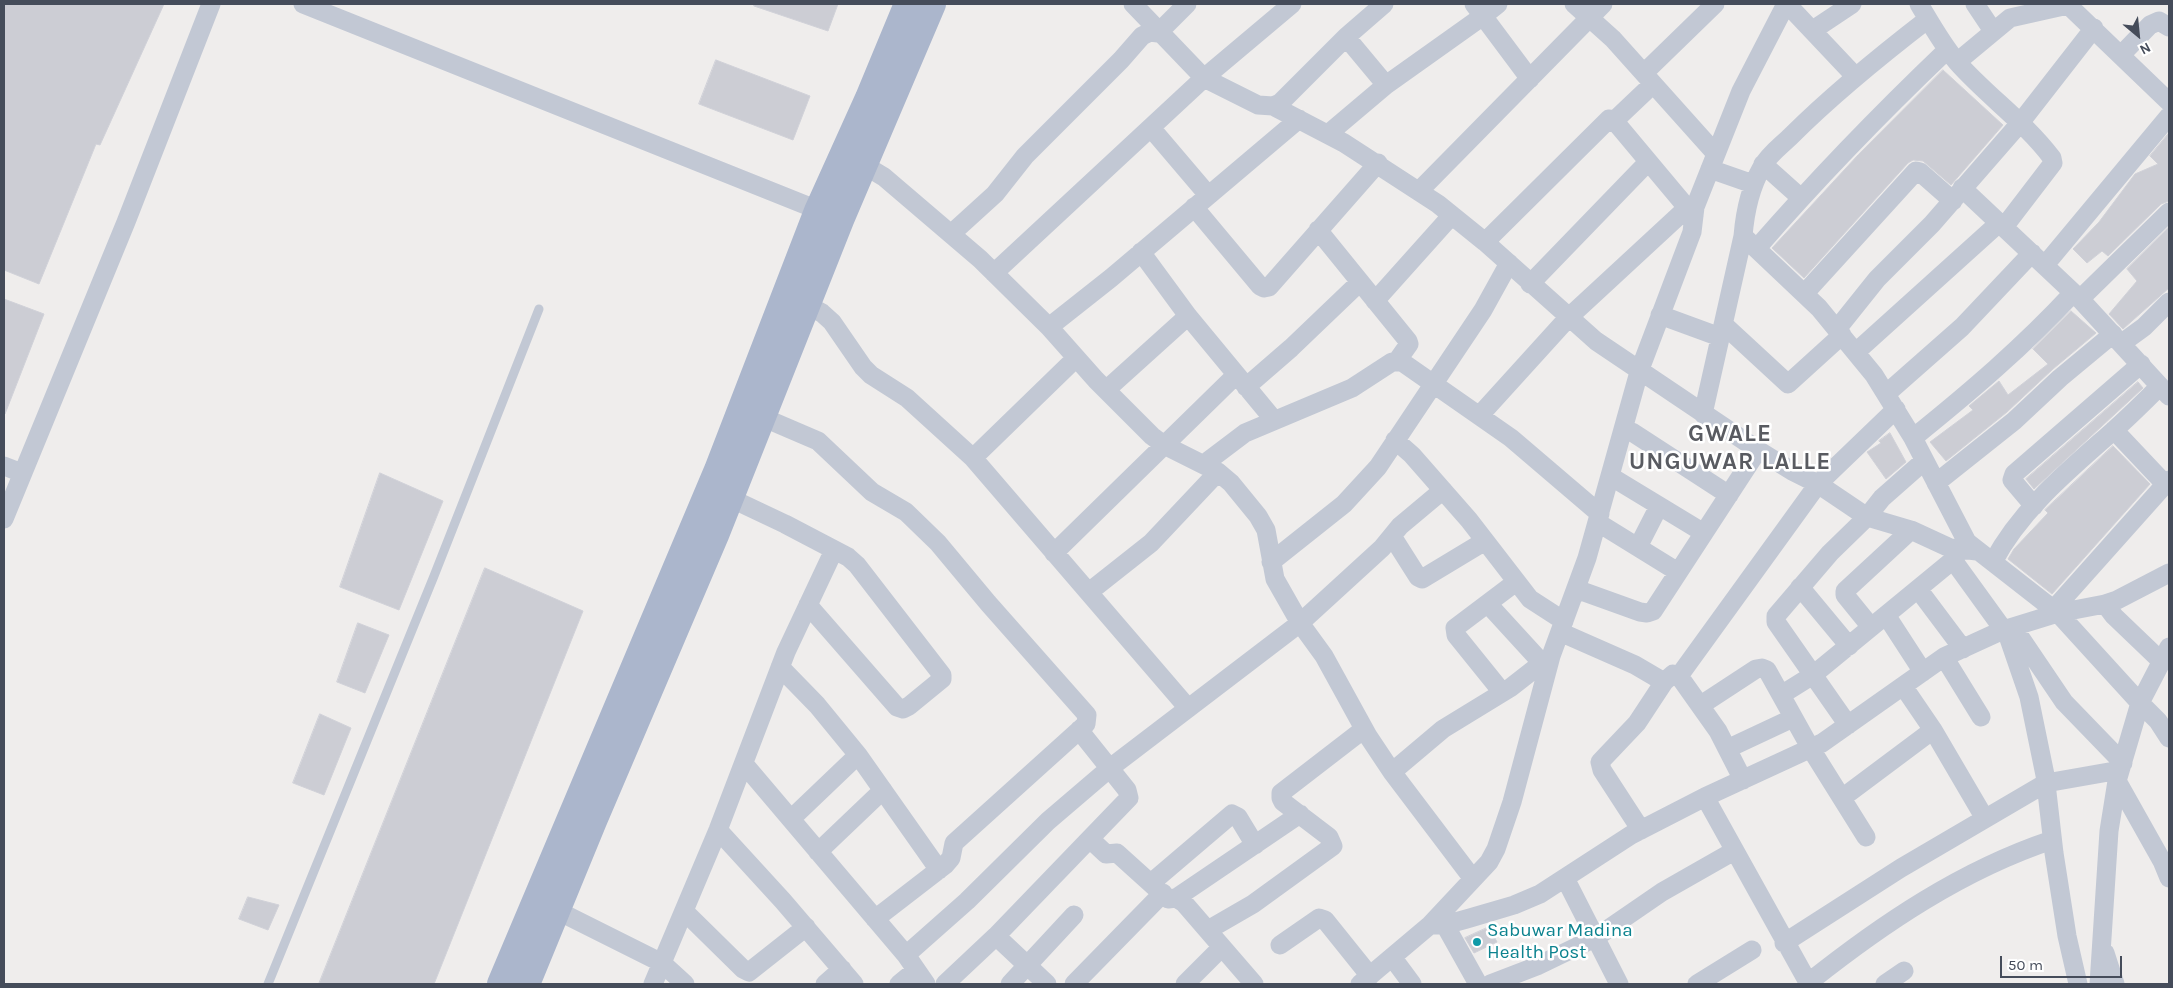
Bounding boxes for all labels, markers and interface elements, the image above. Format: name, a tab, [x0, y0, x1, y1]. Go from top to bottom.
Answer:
north arrow	[2113, 10, 2163, 60]
text: N	[2137, 39, 2154, 59]
district label: GWALE UNGUWAR LALLE	[1627, 420, 1833, 476]
place label: Sabuwar Madina Health Post	[1487, 920, 1633, 964]
marker: Sabuwar Madina Health Post	[1471, 936, 1483, 948]
scale bar	[2003, 946, 2126, 978]
text: 50 m	[2008, 956, 2043, 974]

